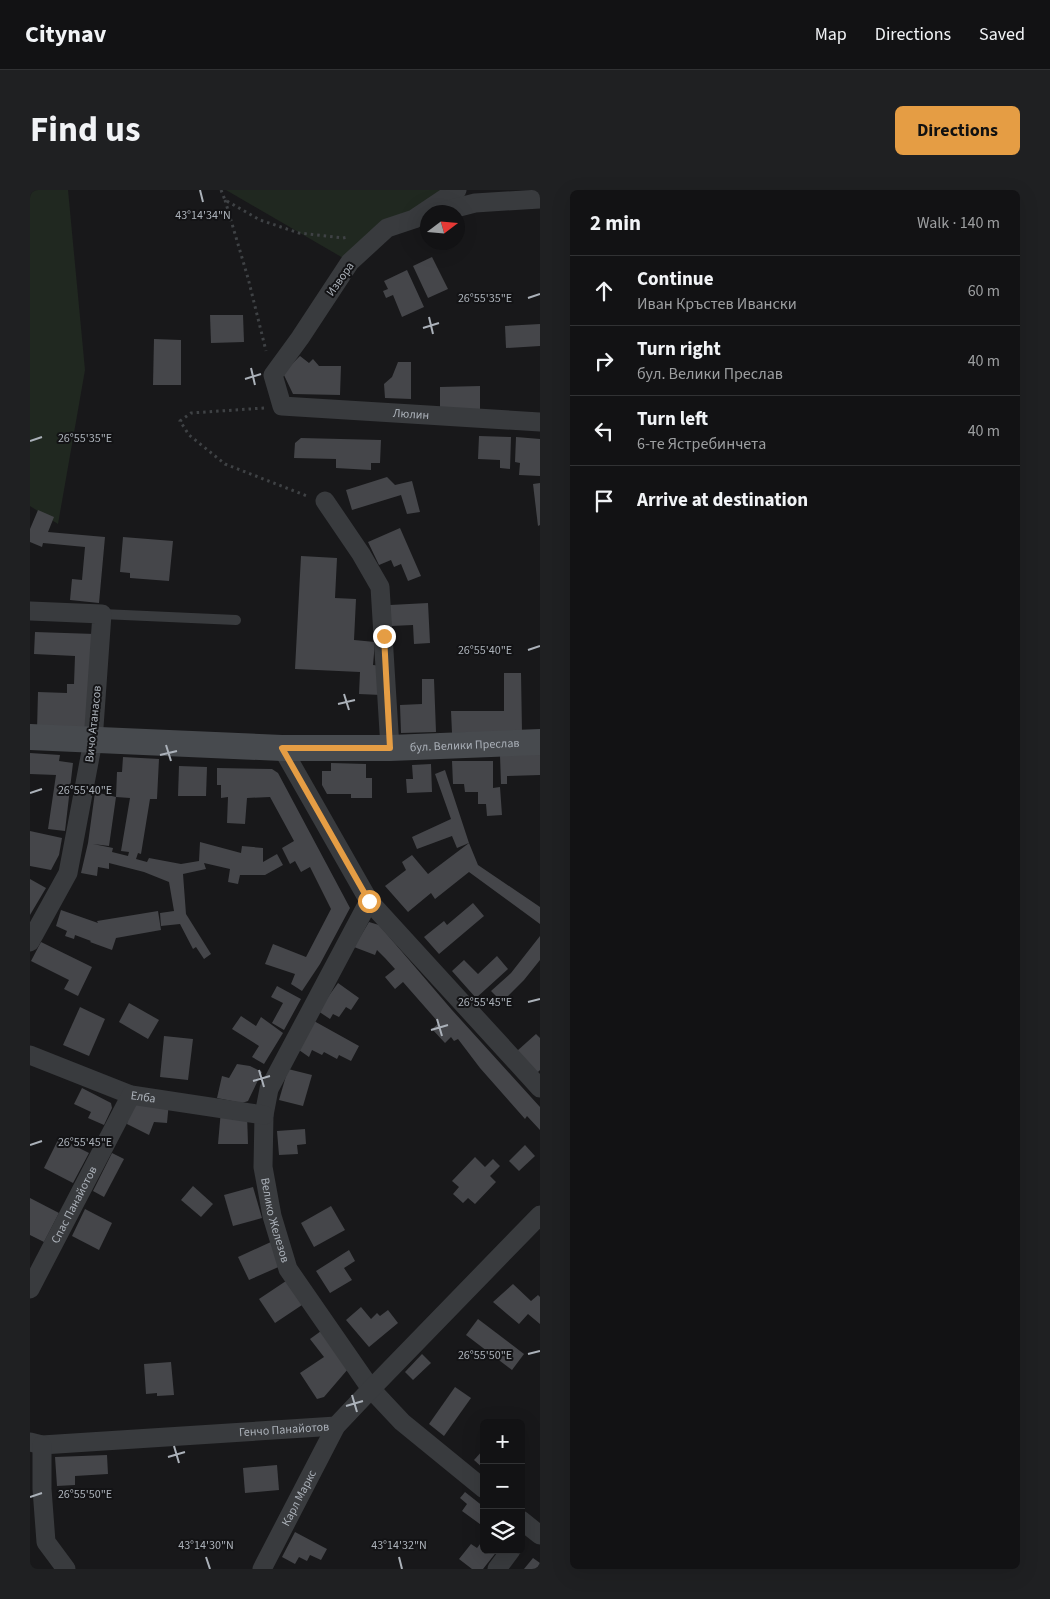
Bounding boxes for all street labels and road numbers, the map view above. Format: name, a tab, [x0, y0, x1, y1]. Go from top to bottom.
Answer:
street label: Извора	[322, 259, 358, 300]
street label: Люлин	[392, 405, 430, 424]
street label: Вичо Атанасов	[81, 685, 106, 763]
street label: бул. Велики Преслав	[410, 735, 520, 756]
street label: Елба	[129, 1087, 157, 1108]
street label: Спас Панайотов	[47, 1163, 102, 1247]
street label: Велико Железов	[256, 1176, 294, 1265]
street label: Генчо Панайотов	[239, 1418, 330, 1441]
street label: Карл Маркс	[278, 1467, 321, 1529]

